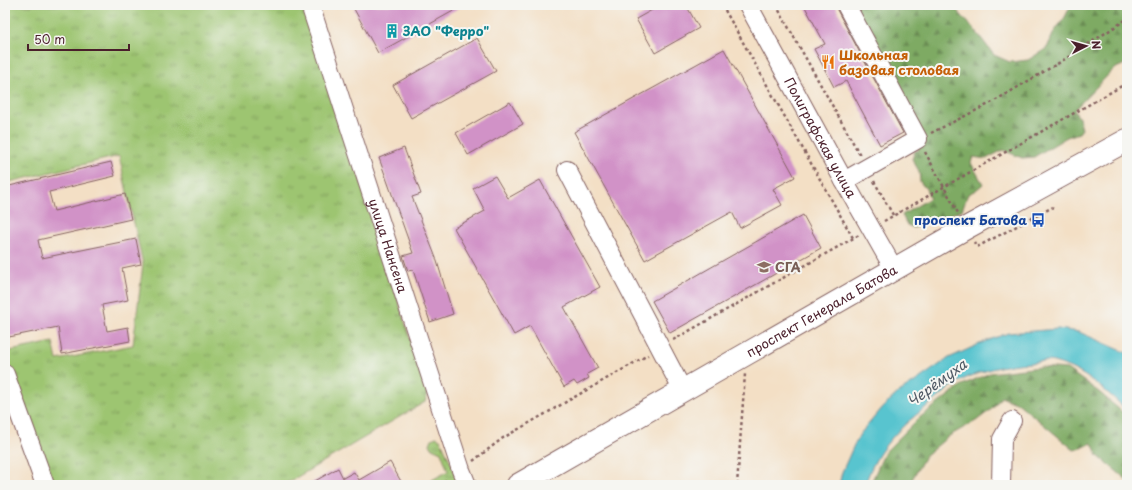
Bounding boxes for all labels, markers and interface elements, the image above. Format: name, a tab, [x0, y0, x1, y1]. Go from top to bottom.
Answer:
place label: ЗАО "Ферро"	[402, 21, 489, 40]
building icon: ЗАО "Ферро"	[384, 23, 400, 39]
scale bar	[28, 26, 129, 52]
north arrow	[1066, 26, 1106, 66]
text: 50 m	[34, 30, 65, 48]
text: N	[1088, 40, 1105, 50]
place label: Школьная базовая столовая	[839, 45, 959, 79]
restaurant icon: Школьная базовая столовая	[820, 54, 836, 70]
street label: Полиграфская улица	[780, 74, 862, 202]
street label: улица Нансена	[364, 196, 413, 296]
place label: проспект Батова	[914, 210, 1027, 229]
bus stop icon: проспект Батова	[1030, 212, 1046, 228]
place label: СГА	[775, 257, 801, 276]
street label: проспект Генерала Батова	[742, 259, 901, 361]
school or university icon: СГА	[756, 259, 772, 275]
water label: Черёмуха	[903, 354, 971, 411]

